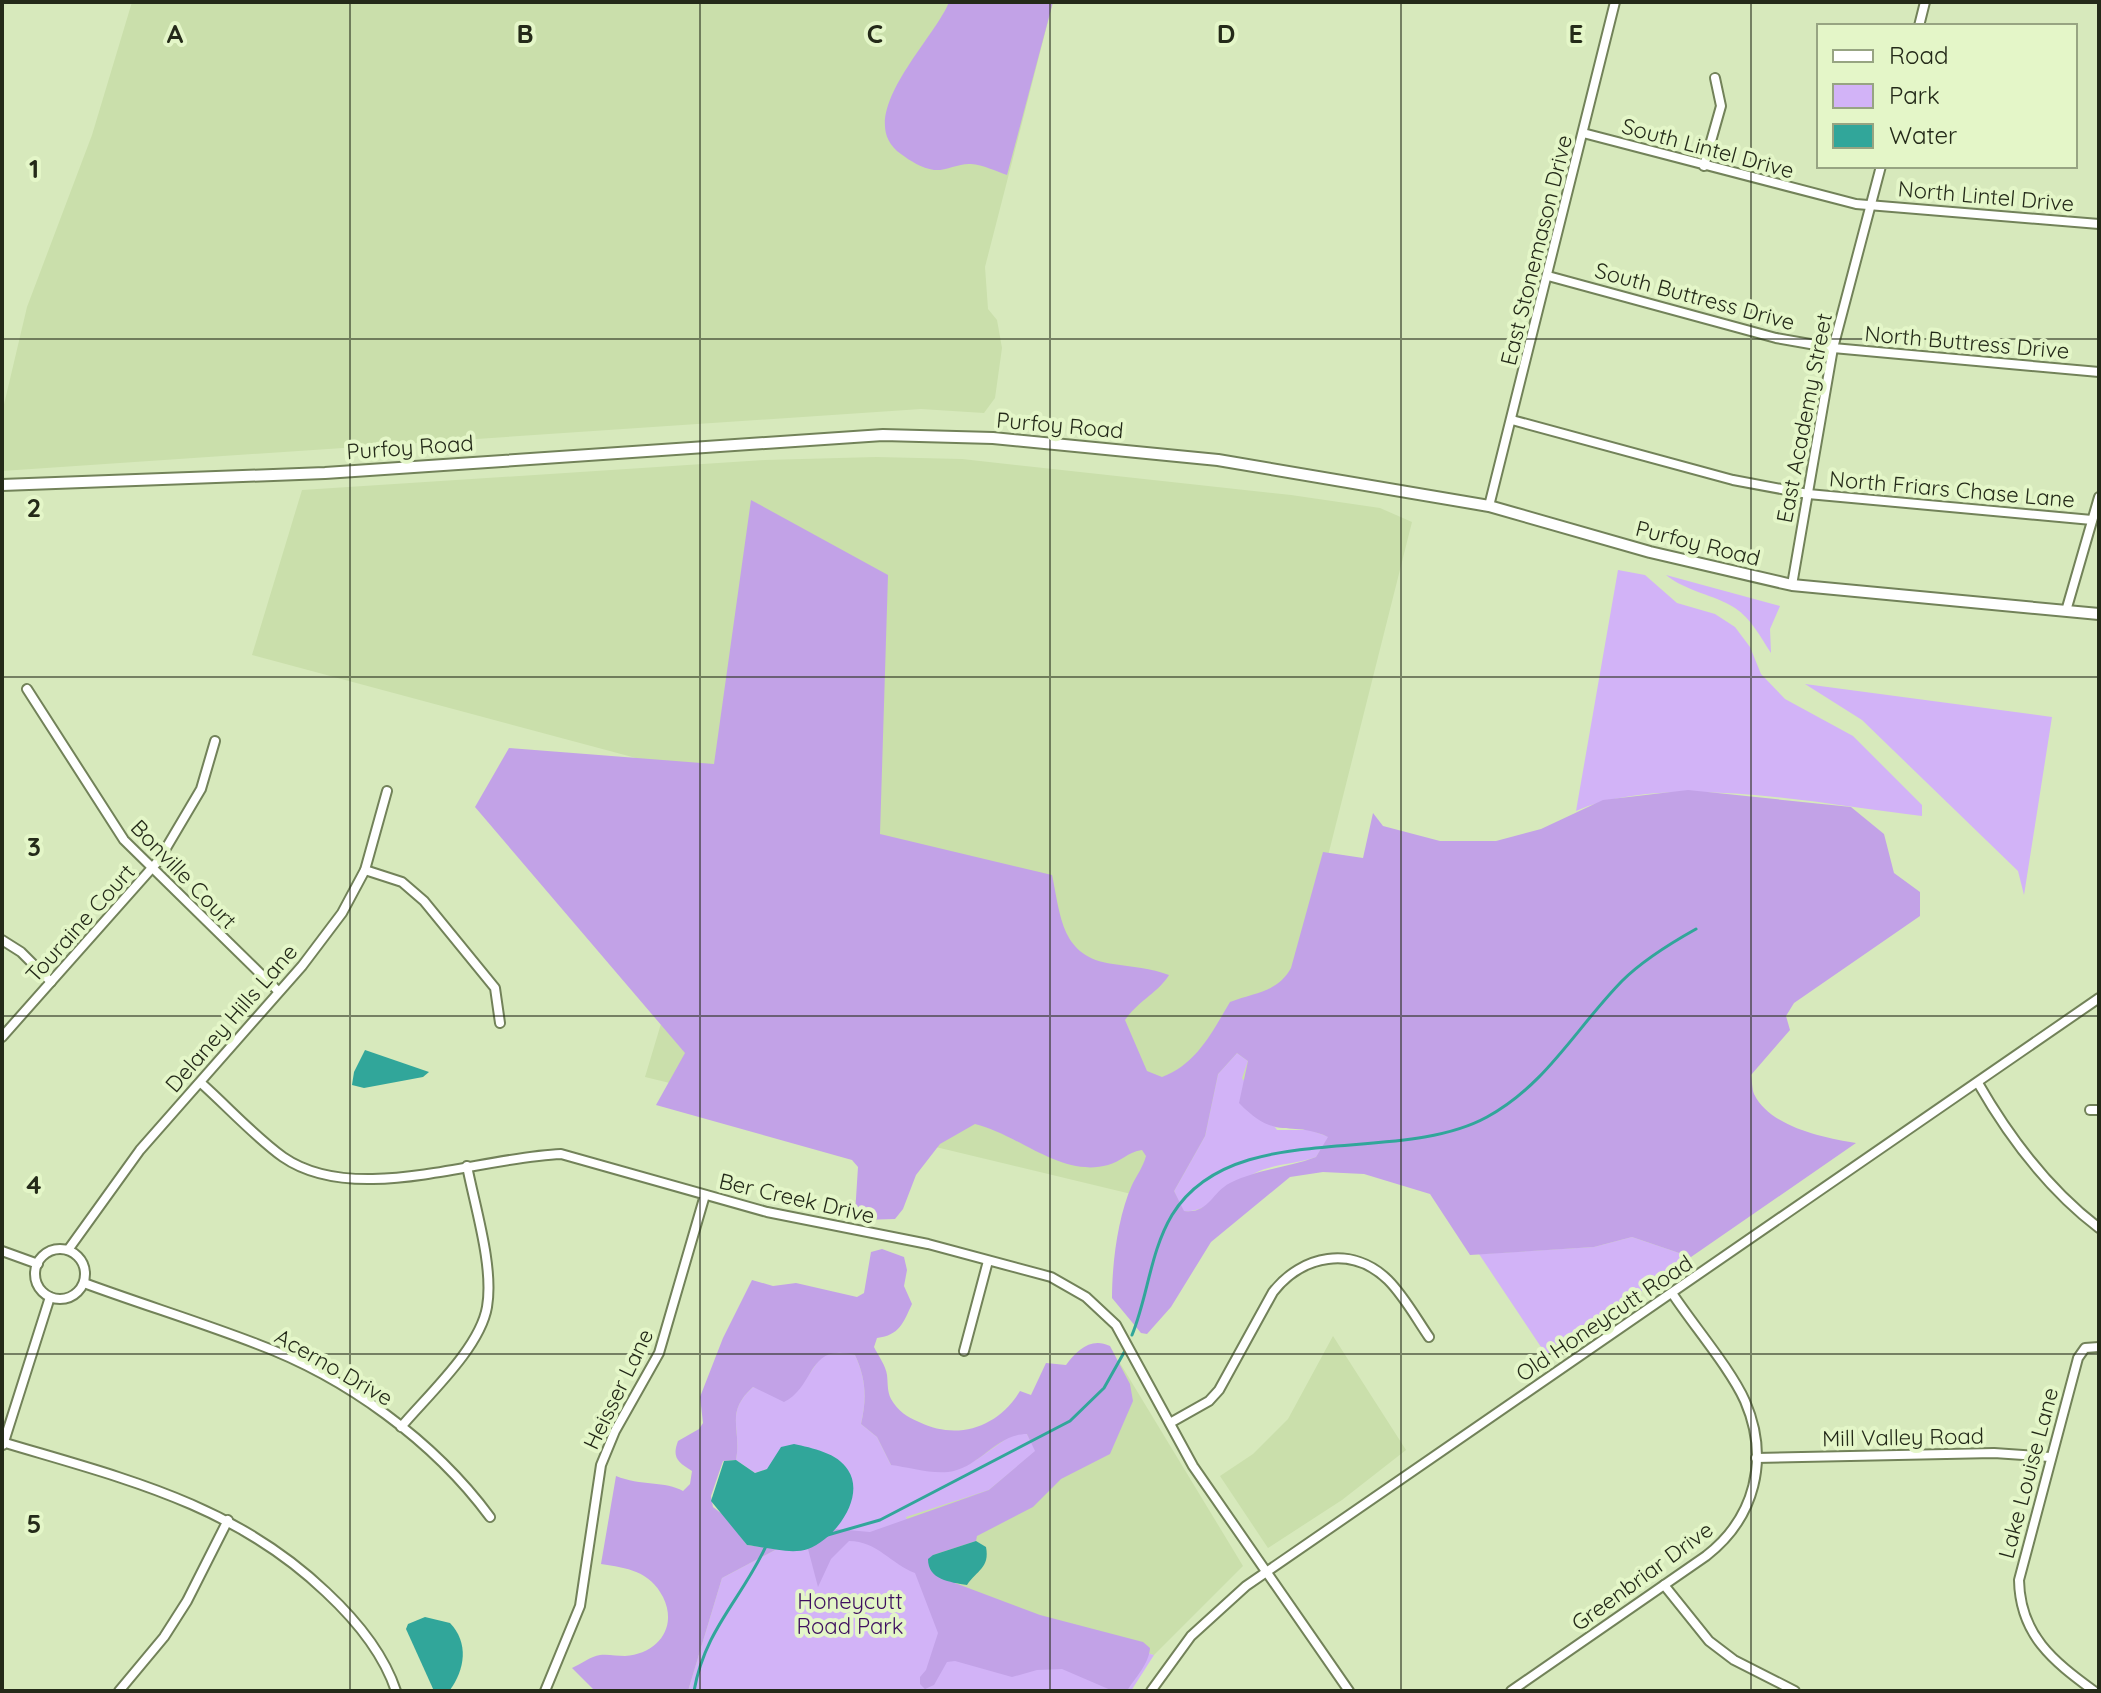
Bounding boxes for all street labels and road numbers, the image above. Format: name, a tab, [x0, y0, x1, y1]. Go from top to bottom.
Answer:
street label: South Lintel Drive	[1619, 112, 1797, 184]
street label: East Stonemason Drive	[1494, 132, 1578, 368]
street label: North Lintel Drive	[1897, 174, 2075, 218]
street label: South Buttress Drive	[1592, 256, 1798, 336]
street label: East Academy Street	[1770, 311, 1838, 525]
street label: North Buttress Drive	[1863, 319, 2071, 365]
street label: Purfoy Road	[995, 405, 1125, 445]
street label: Purfoy Road	[345, 429, 475, 465]
street label: North Friars Chase Lane	[1828, 464, 2076, 514]
street label: Purfoy Road	[1633, 514, 1763, 572]
street label: Bonville Court	[125, 814, 243, 934]
street label: Touraine Court	[19, 858, 141, 988]
street label: Delaney Hills Lane	[159, 938, 303, 1098]
street label: Ber Creek Drive	[716, 1166, 878, 1230]
street label: Old Honeycutt Road	[1510, 1249, 1698, 1387]
street label: Acerno Drive	[270, 1322, 398, 1412]
street label: Heisser Lane	[577, 1324, 659, 1454]
street label: Lake Louise Lane	[1992, 1384, 2064, 1562]
street label: Mill Valley Road	[1822, 1422, 1984, 1452]
street label: Greenbriar Drive	[1566, 1515, 1718, 1637]

